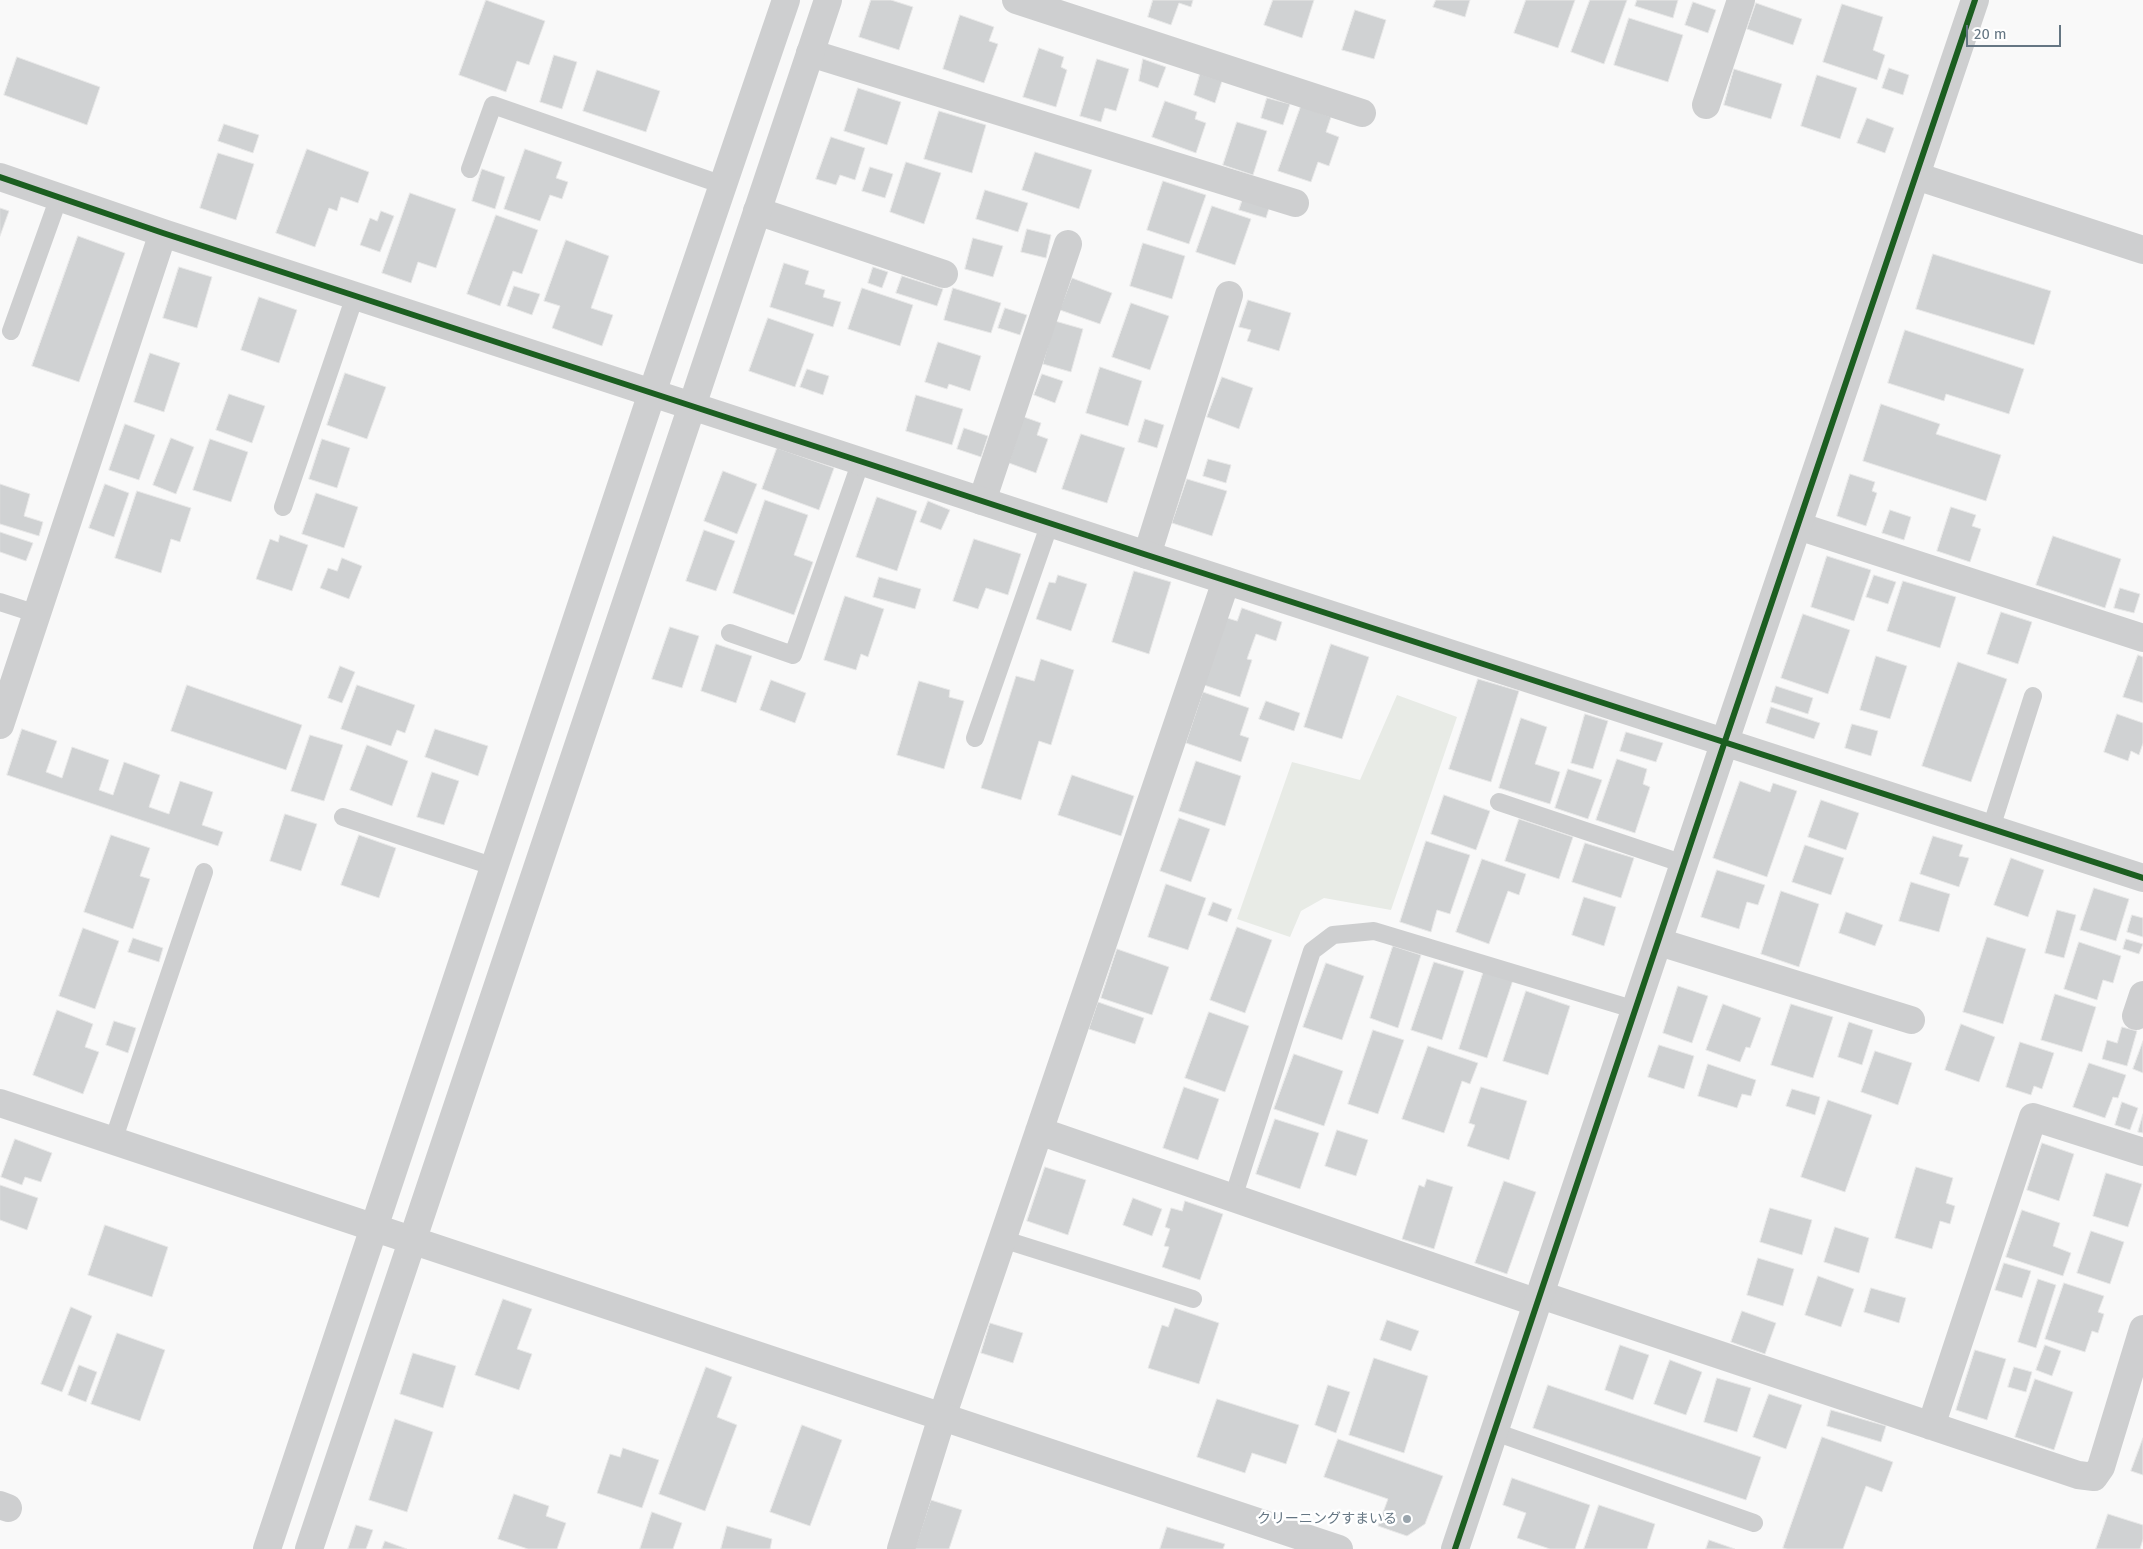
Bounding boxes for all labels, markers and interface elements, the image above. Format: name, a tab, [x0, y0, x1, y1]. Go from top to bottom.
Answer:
scale bar	[1968, 15, 2063, 47]
text: 20 m	[1974, 25, 2007, 43]
place label: クリーニングすまいる	[1257, 1511, 1397, 1527]
marker: クリーニングすまいる	[1401, 1513, 1413, 1525]

